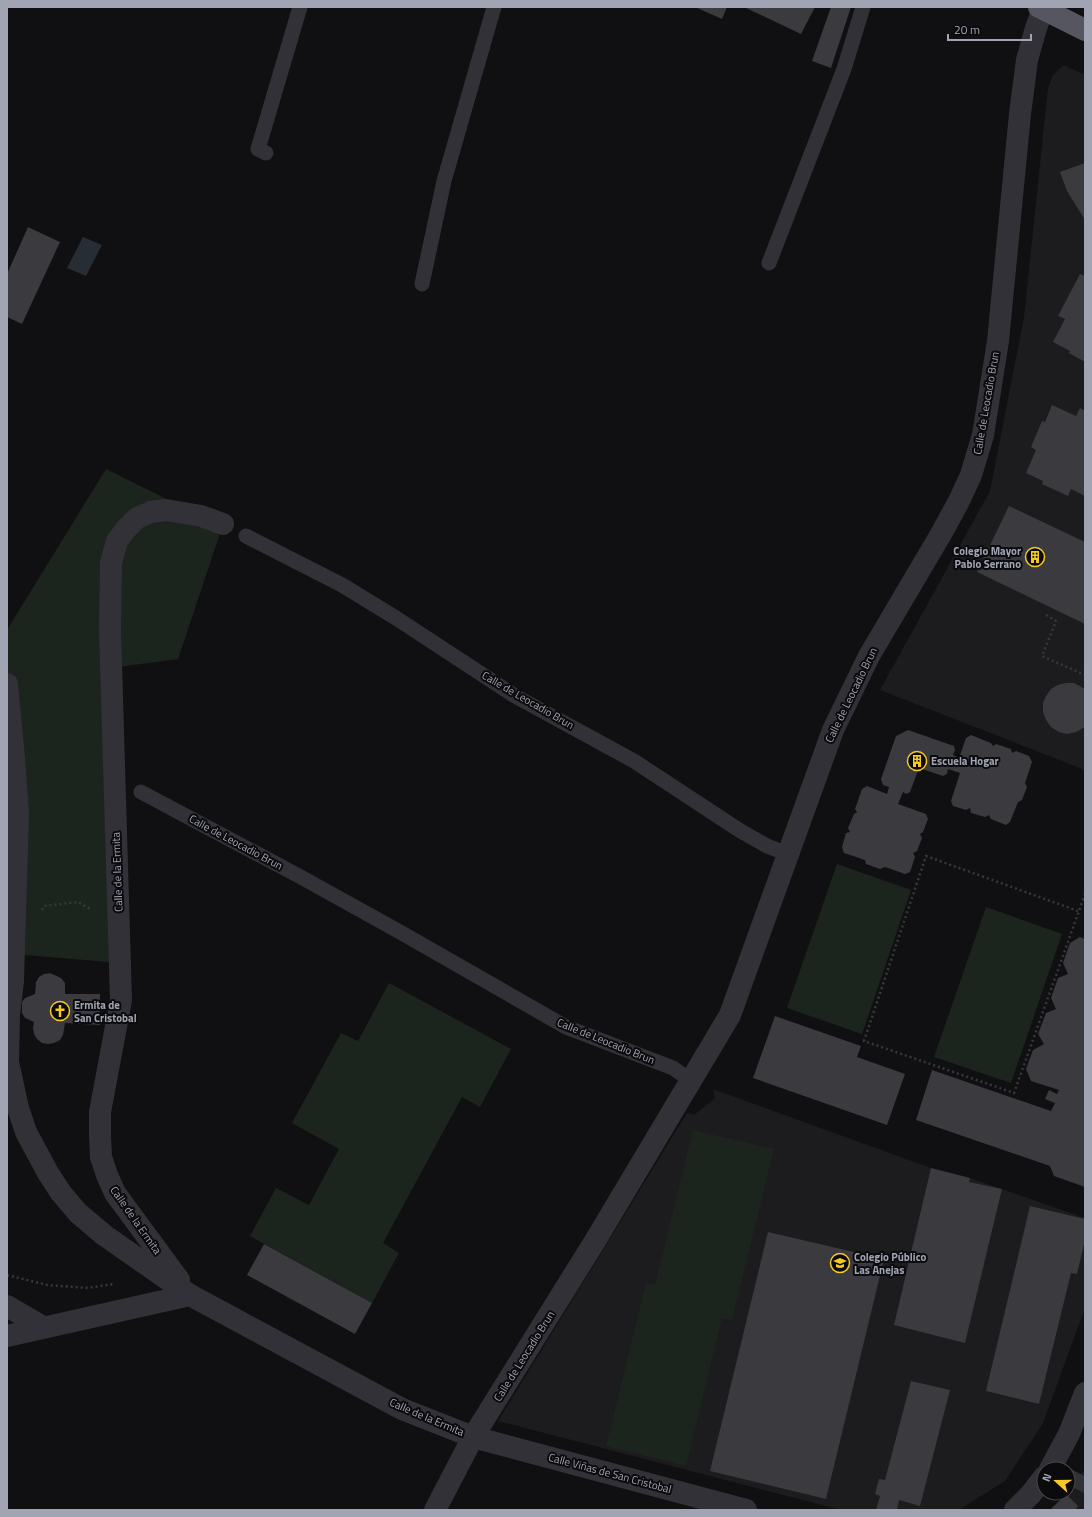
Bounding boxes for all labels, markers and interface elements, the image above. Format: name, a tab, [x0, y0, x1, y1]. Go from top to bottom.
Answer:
scale bar	[948, 16, 1031, 42]
text: 20 m	[954, 20, 980, 39]
street label: Calle de Leocadio Brun	[969, 350, 1003, 456]
place label: Colegio Mayor Pablo Serrano	[953, 543, 1021, 572]
building icon: Colegio Mayor Pablo Serrano	[1024, 546, 1046, 568]
street label: Calle de Leocadio Brun	[821, 645, 881, 745]
street label: Calle de Leocadio Brun	[479, 667, 577, 733]
building icon: Escuela Hogar	[906, 750, 928, 772]
place label: Escuela Hogar	[931, 753, 999, 769]
street label: Calle de Leocadio Brun	[186, 811, 286, 874]
street label: Calle de la Ermita	[108, 831, 126, 912]
place label: Ermita de San Cristobal	[74, 997, 137, 1026]
church icon: Ermita de San Cristobal	[49, 1000, 71, 1022]
street label: Calle de Leocadio Brun	[555, 1014, 657, 1068]
street label: Calle de la Ermita	[107, 1183, 166, 1258]
place label: Colegio Público Las Anejas	[854, 1249, 927, 1278]
school or university icon: Colegio Público Las Anejas	[829, 1252, 851, 1274]
street label: Calle de Leocadio Brun	[490, 1308, 558, 1404]
street label: Calle de la Ermita	[387, 1394, 467, 1440]
street label: Calle Viñas de San Cristobal	[547, 1449, 673, 1497]
north arrow	[1036, 1461, 1076, 1501]
text: N	[1038, 1471, 1055, 1484]

